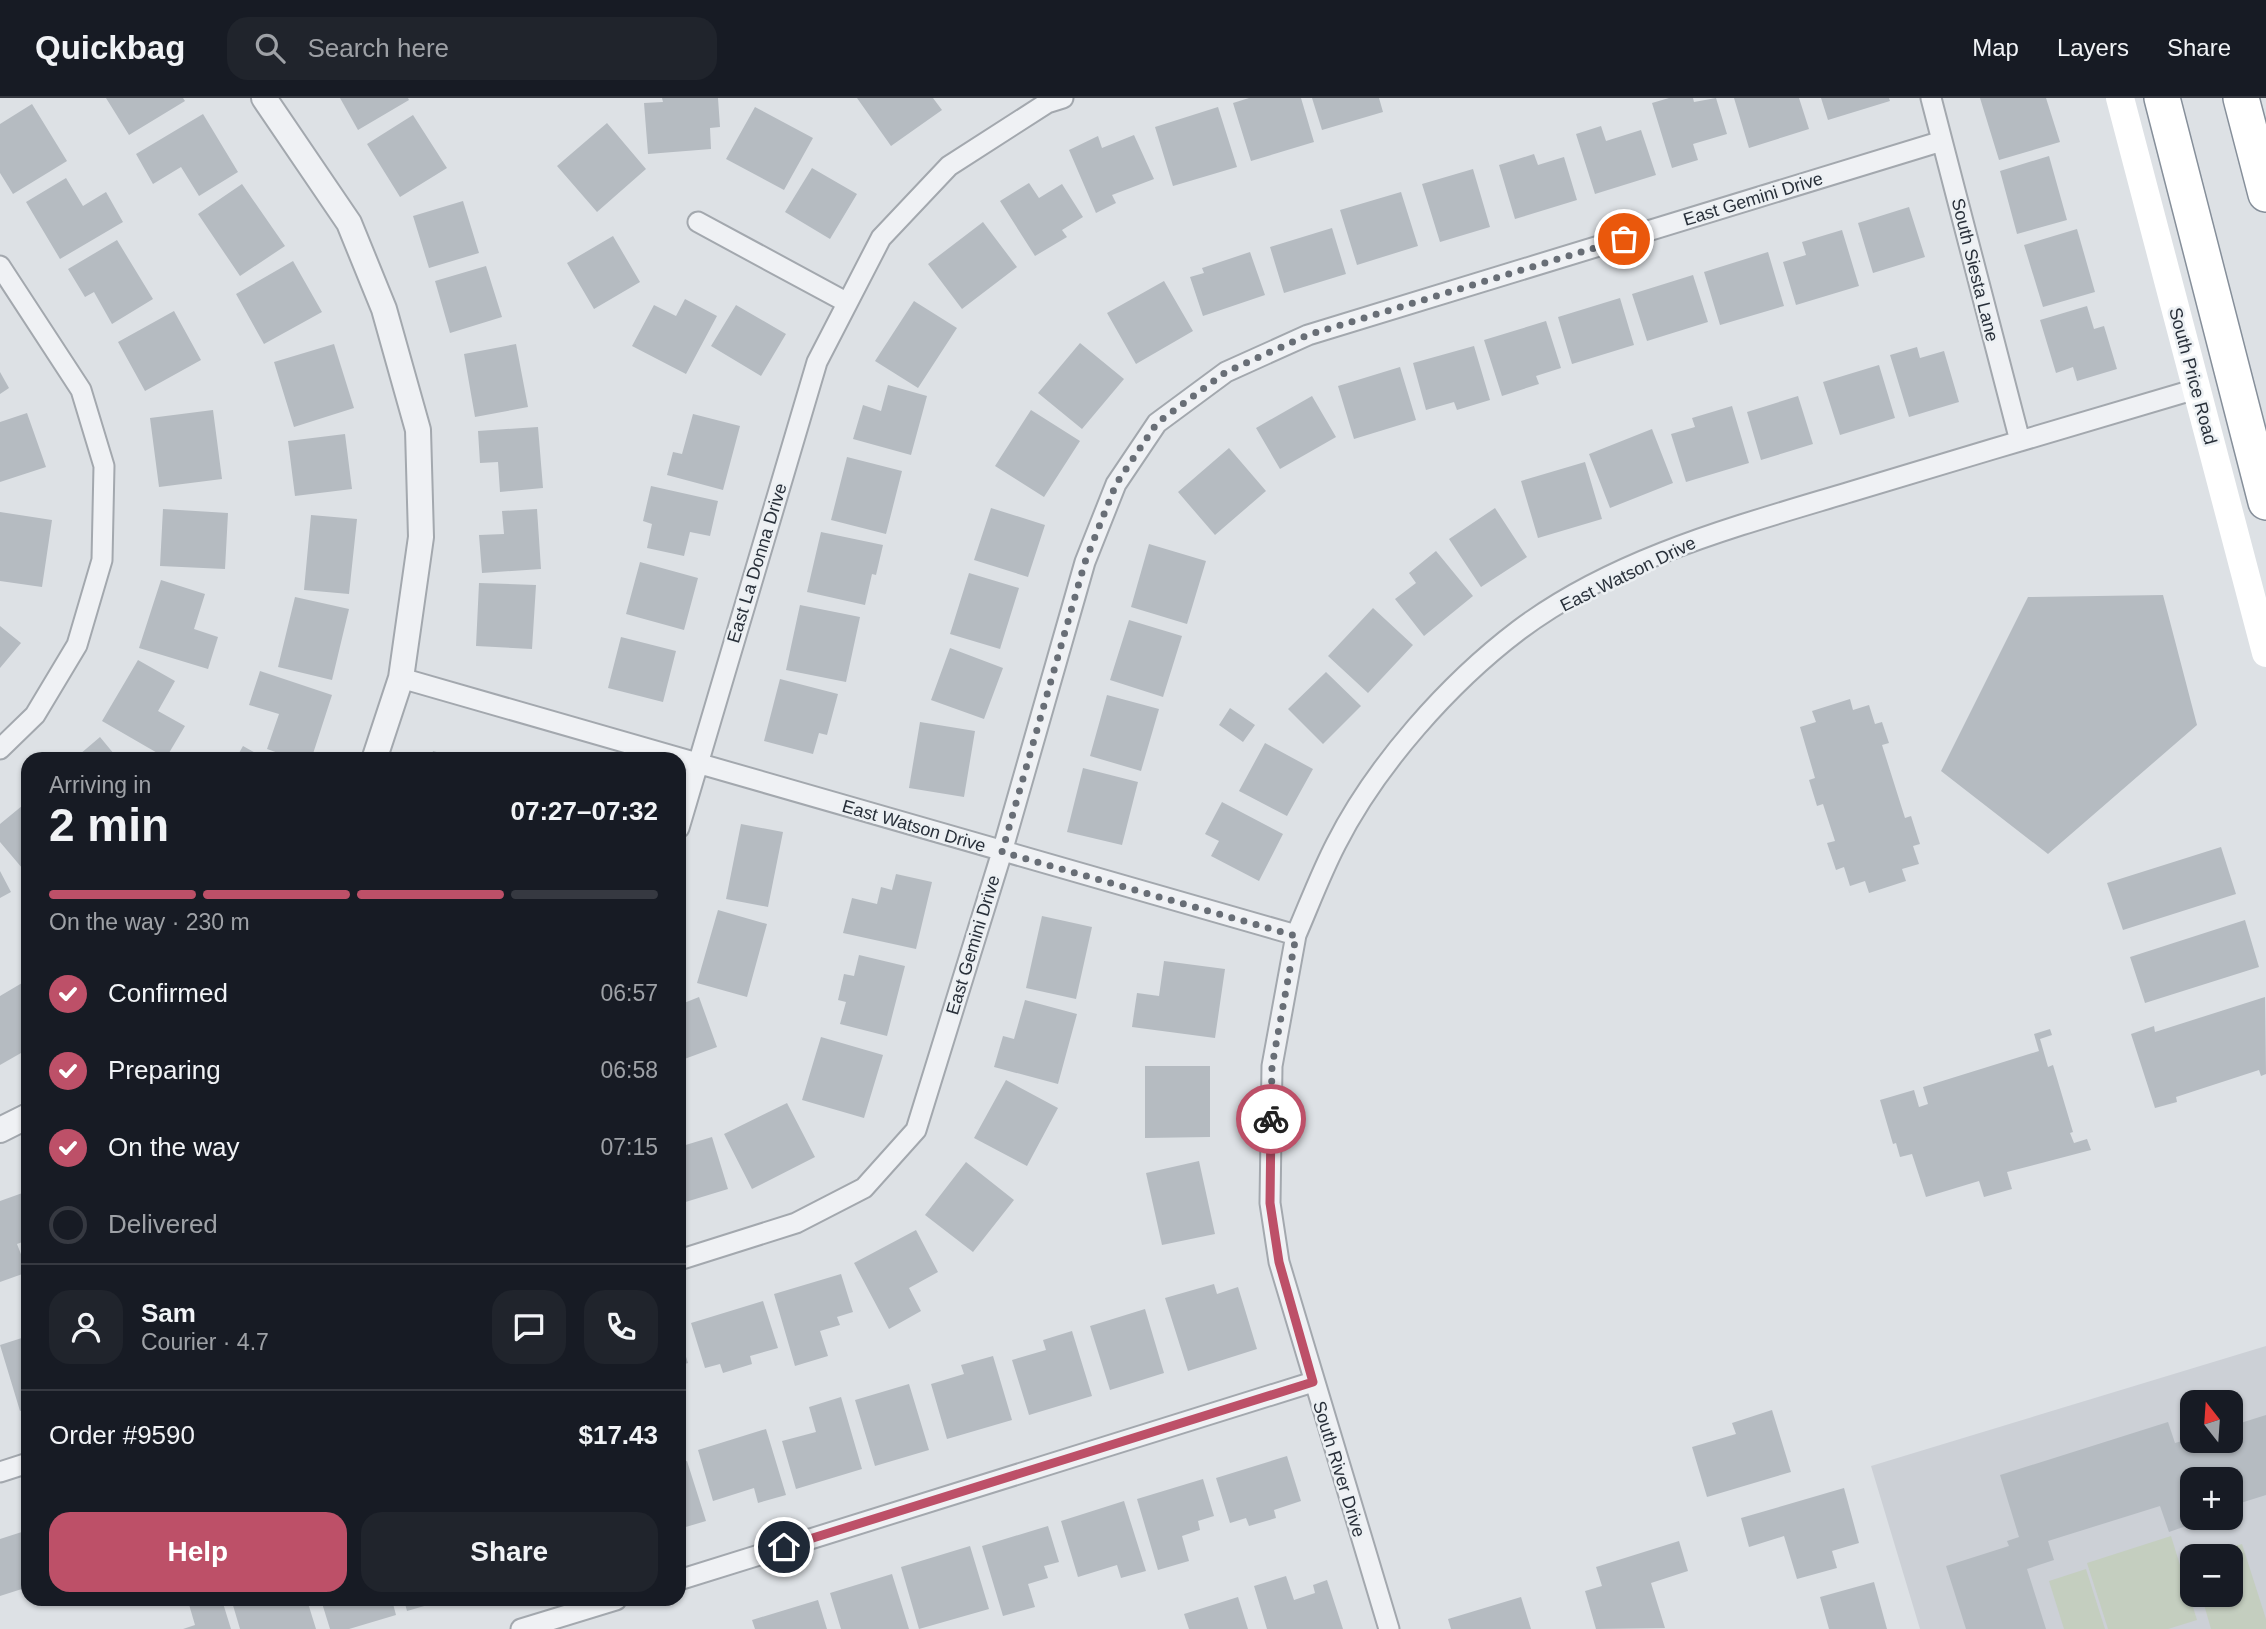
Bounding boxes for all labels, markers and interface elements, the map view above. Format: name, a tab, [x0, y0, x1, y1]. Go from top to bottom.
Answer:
search box	[227, 17, 717, 80]
text: Quickbag	[35, 29, 185, 66]
icon: search	[251, 29, 289, 67]
text: Search here	[307, 33, 449, 63]
text: Map	[1972, 34, 2019, 61]
text: Layers	[2057, 34, 2129, 61]
text: Share	[2167, 34, 2231, 61]
street label: East Gemini Drive	[1681, 168, 1825, 230]
street label: South Siesta Lane	[1948, 196, 2002, 344]
pin	[1594, 209, 1654, 269]
icon: bag	[1605, 220, 1643, 258]
street label: South Price Road	[2165, 305, 2221, 447]
street label: East La Donna Drive	[723, 481, 791, 645]
street label: East Watson Drive	[1557, 532, 1699, 616]
text: Arriving in	[49, 772, 151, 798]
text: 07:27–07:32	[511, 796, 658, 826]
street label: East Watson Drive	[840, 796, 988, 856]
text: 2 min	[49, 799, 169, 851]
street label: East Gemini Drive	[942, 873, 1004, 1017]
text: On the way · 230 m	[49, 909, 250, 935]
icon: check	[49, 975, 87, 1013]
text: Confirmed	[108, 978, 228, 1008]
text: 06:57	[600, 980, 658, 1006]
icon: check	[49, 1052, 87, 1090]
text: Preparing	[108, 1055, 221, 1085]
text: 06:58	[600, 1057, 658, 1083]
courier	[1236, 1084, 1306, 1154]
icon: bike	[1252, 1100, 1290, 1138]
icon: check	[49, 1129, 87, 1167]
text: On the way	[108, 1132, 240, 1162]
text: 07:15	[600, 1134, 658, 1160]
text: Delivered	[108, 1209, 218, 1239]
button: person	[49, 1290, 123, 1364]
button: chat	[492, 1290, 566, 1364]
button: phone	[584, 1290, 658, 1364]
text: Sam	[141, 1298, 196, 1328]
text: Courier · 4.7	[141, 1329, 269, 1355]
north arrow	[2180, 1390, 2244, 1452]
map controls	[2180, 1390, 2243, 1607]
street label: South River Drive	[1309, 1399, 1369, 1539]
text: Order #9590	[49, 1420, 195, 1450]
text: $17.43	[578, 1420, 658, 1450]
button: +	[2180, 1467, 2243, 1530]
button: Help	[49, 1512, 347, 1592]
button: Share	[361, 1512, 658, 1592]
pin	[754, 1517, 814, 1577]
icon: home	[765, 1528, 803, 1566]
button: −	[2180, 1544, 2243, 1607]

